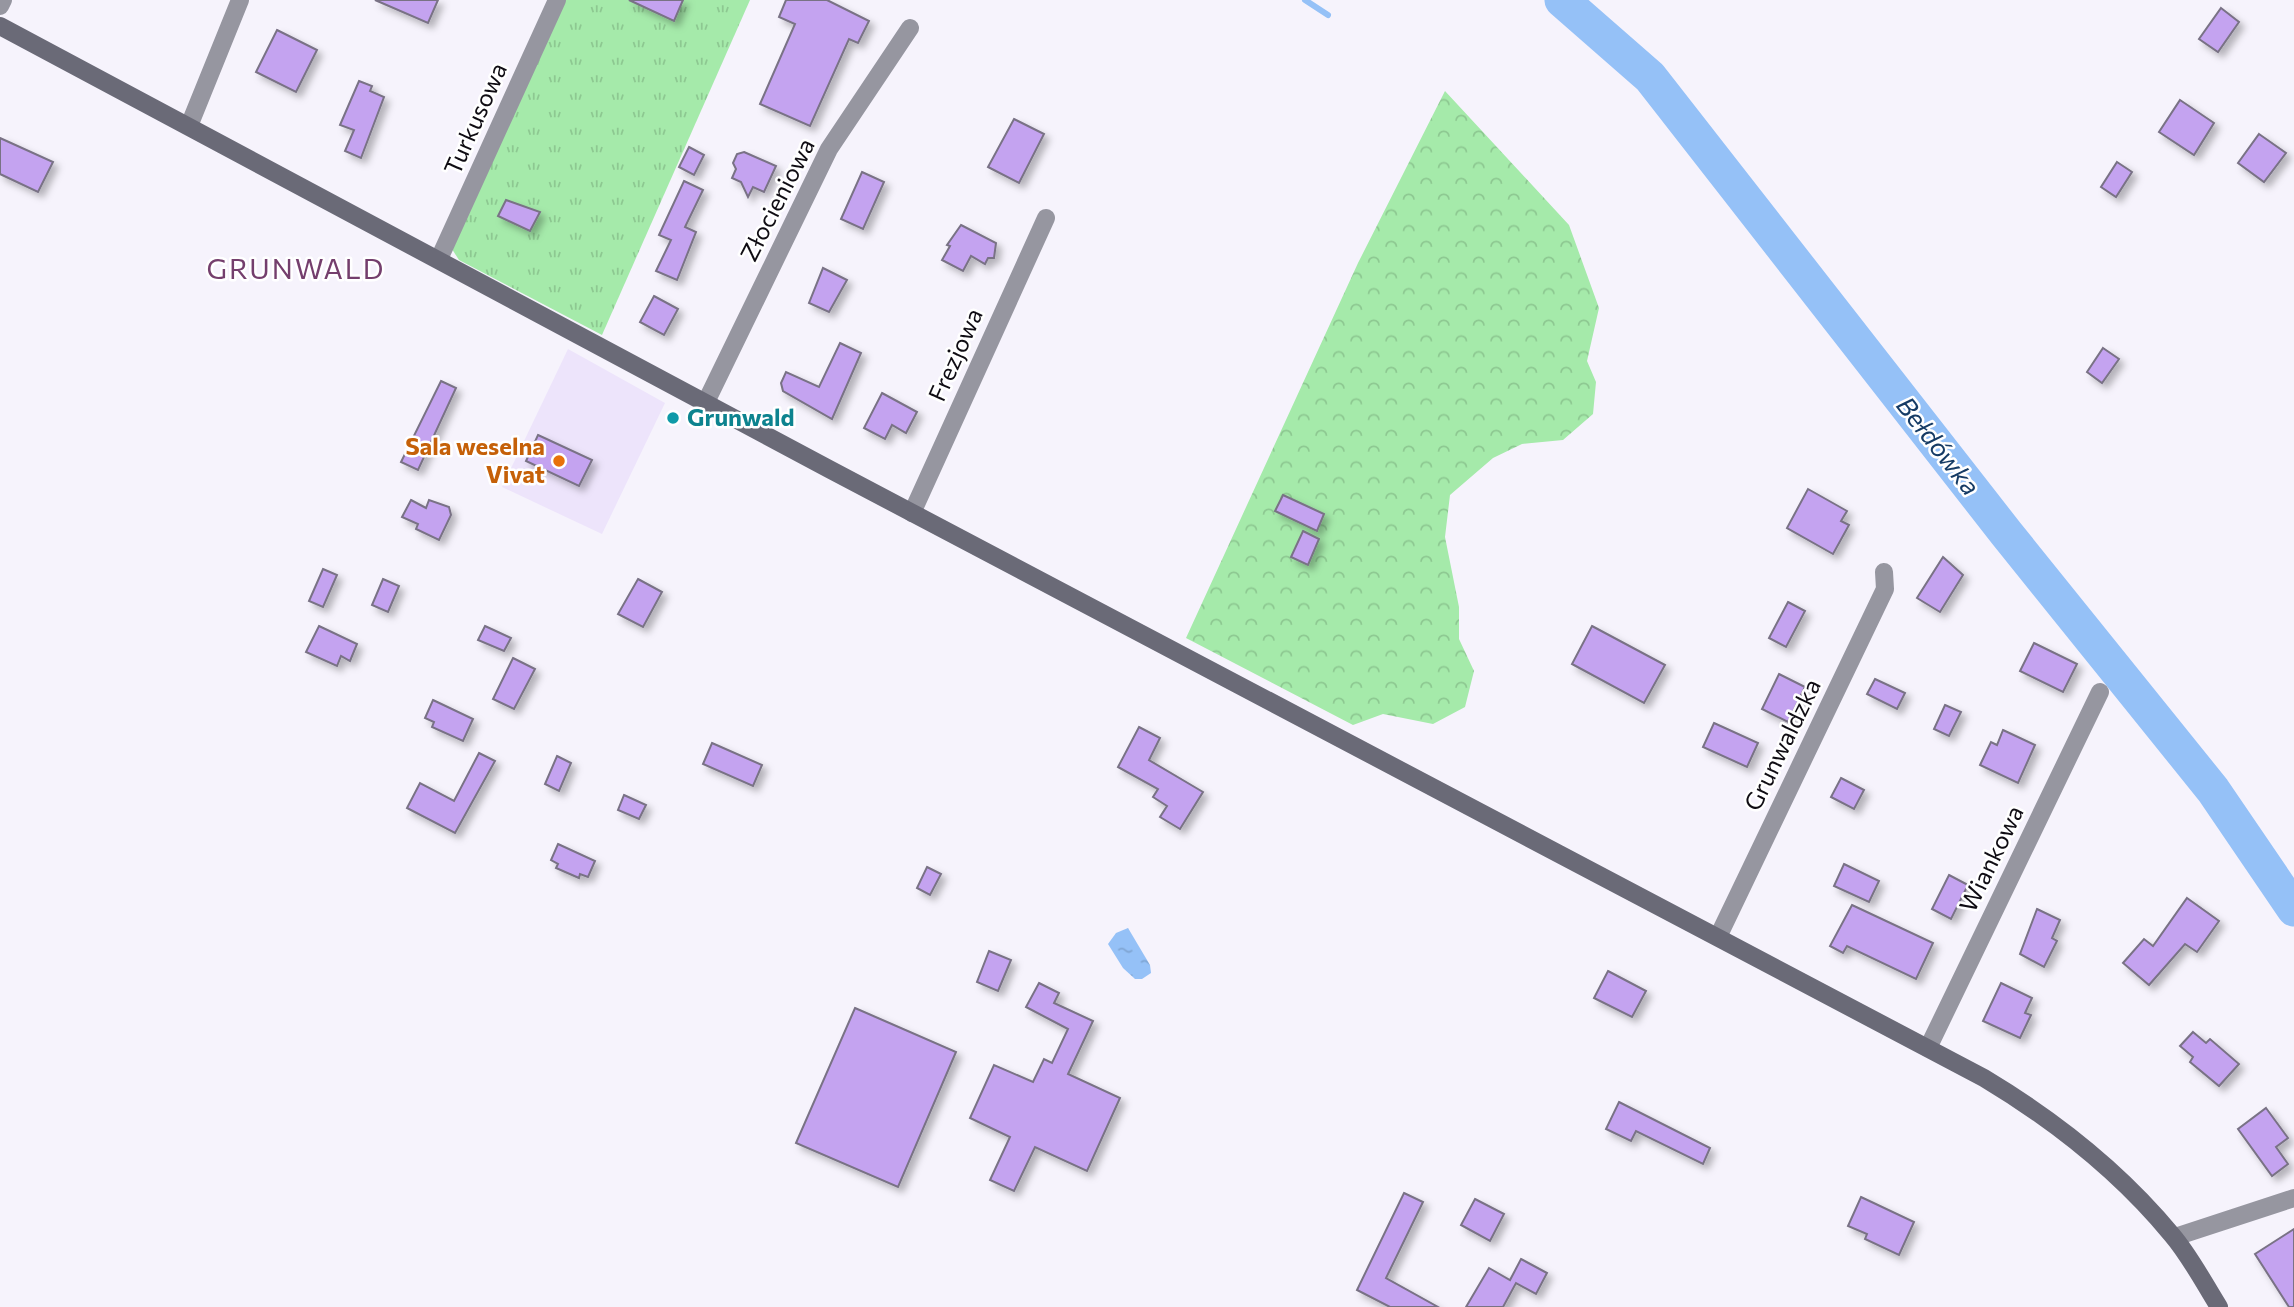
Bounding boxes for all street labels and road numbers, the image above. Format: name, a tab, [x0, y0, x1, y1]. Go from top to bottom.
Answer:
street label: Turkusowa	[437, 58, 512, 179]
street label: Złocieniowa	[733, 133, 820, 265]
street label: Frezjowa	[921, 303, 988, 405]
street label: Grunwaldzka	[1737, 674, 1826, 815]
street label: Wiankowa	[1952, 800, 2029, 916]

